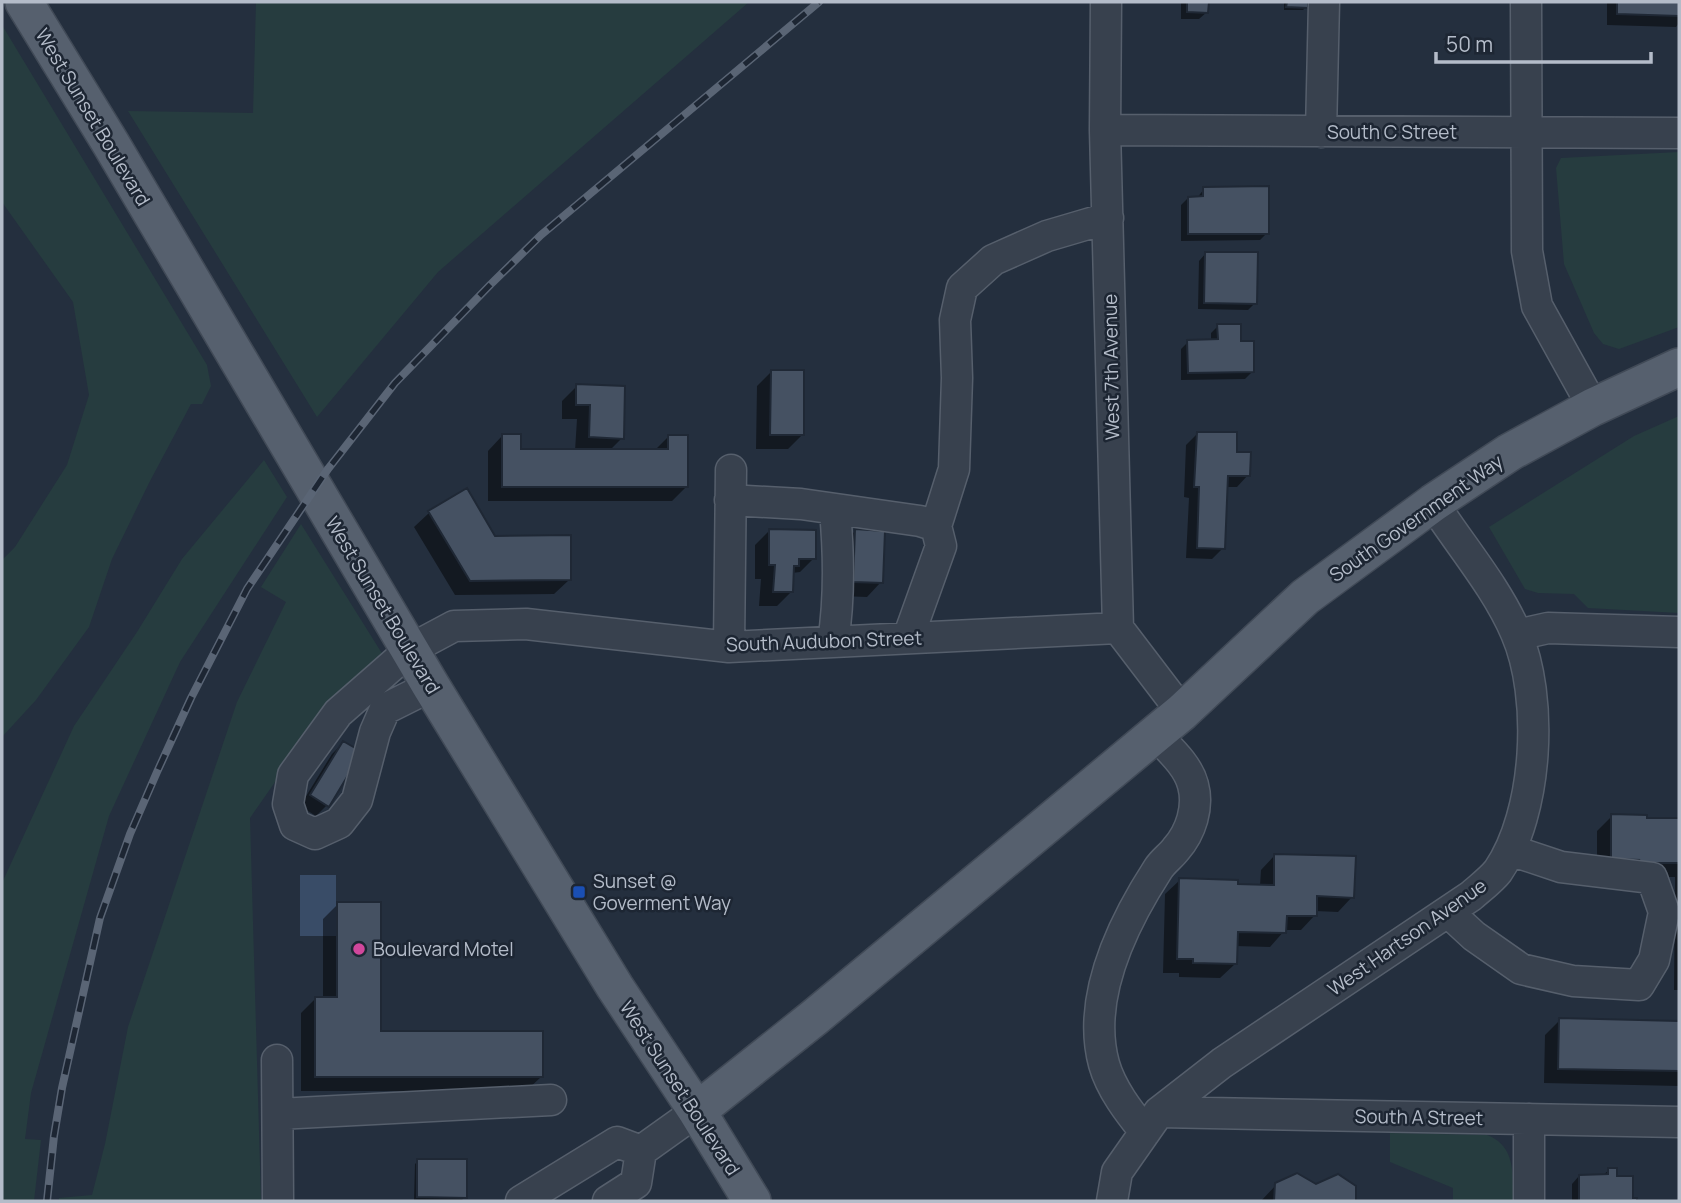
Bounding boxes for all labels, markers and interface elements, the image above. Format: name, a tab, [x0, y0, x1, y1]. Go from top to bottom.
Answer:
scale bar	[1436, 21, 1651, 65]
street label: West Sunset Boulevard	[30, 23, 156, 211]
text: 50 m	[1446, 30, 1493, 58]
street label: South C Street	[1327, 119, 1457, 145]
street label: West 7th Avenue	[1097, 294, 1125, 440]
street label: South Government Way	[1324, 448, 1508, 588]
street label: West Sunset Boulevard	[320, 511, 446, 699]
street label: South Audubon Street	[726, 625, 922, 657]
place label: Sunset @ Goverment Way	[593, 868, 731, 916]
street label: West Hartson Avenue	[1322, 872, 1492, 1002]
marker: Sunset @ Goverment Way	[571, 884, 587, 900]
place label: Boulevard Motel	[373, 936, 514, 962]
marker: Boulevard Motel	[351, 941, 367, 957]
street label: West Sunset Boulevard	[614, 996, 746, 1180]
street label: South A Street	[1354, 1103, 1484, 1131]

